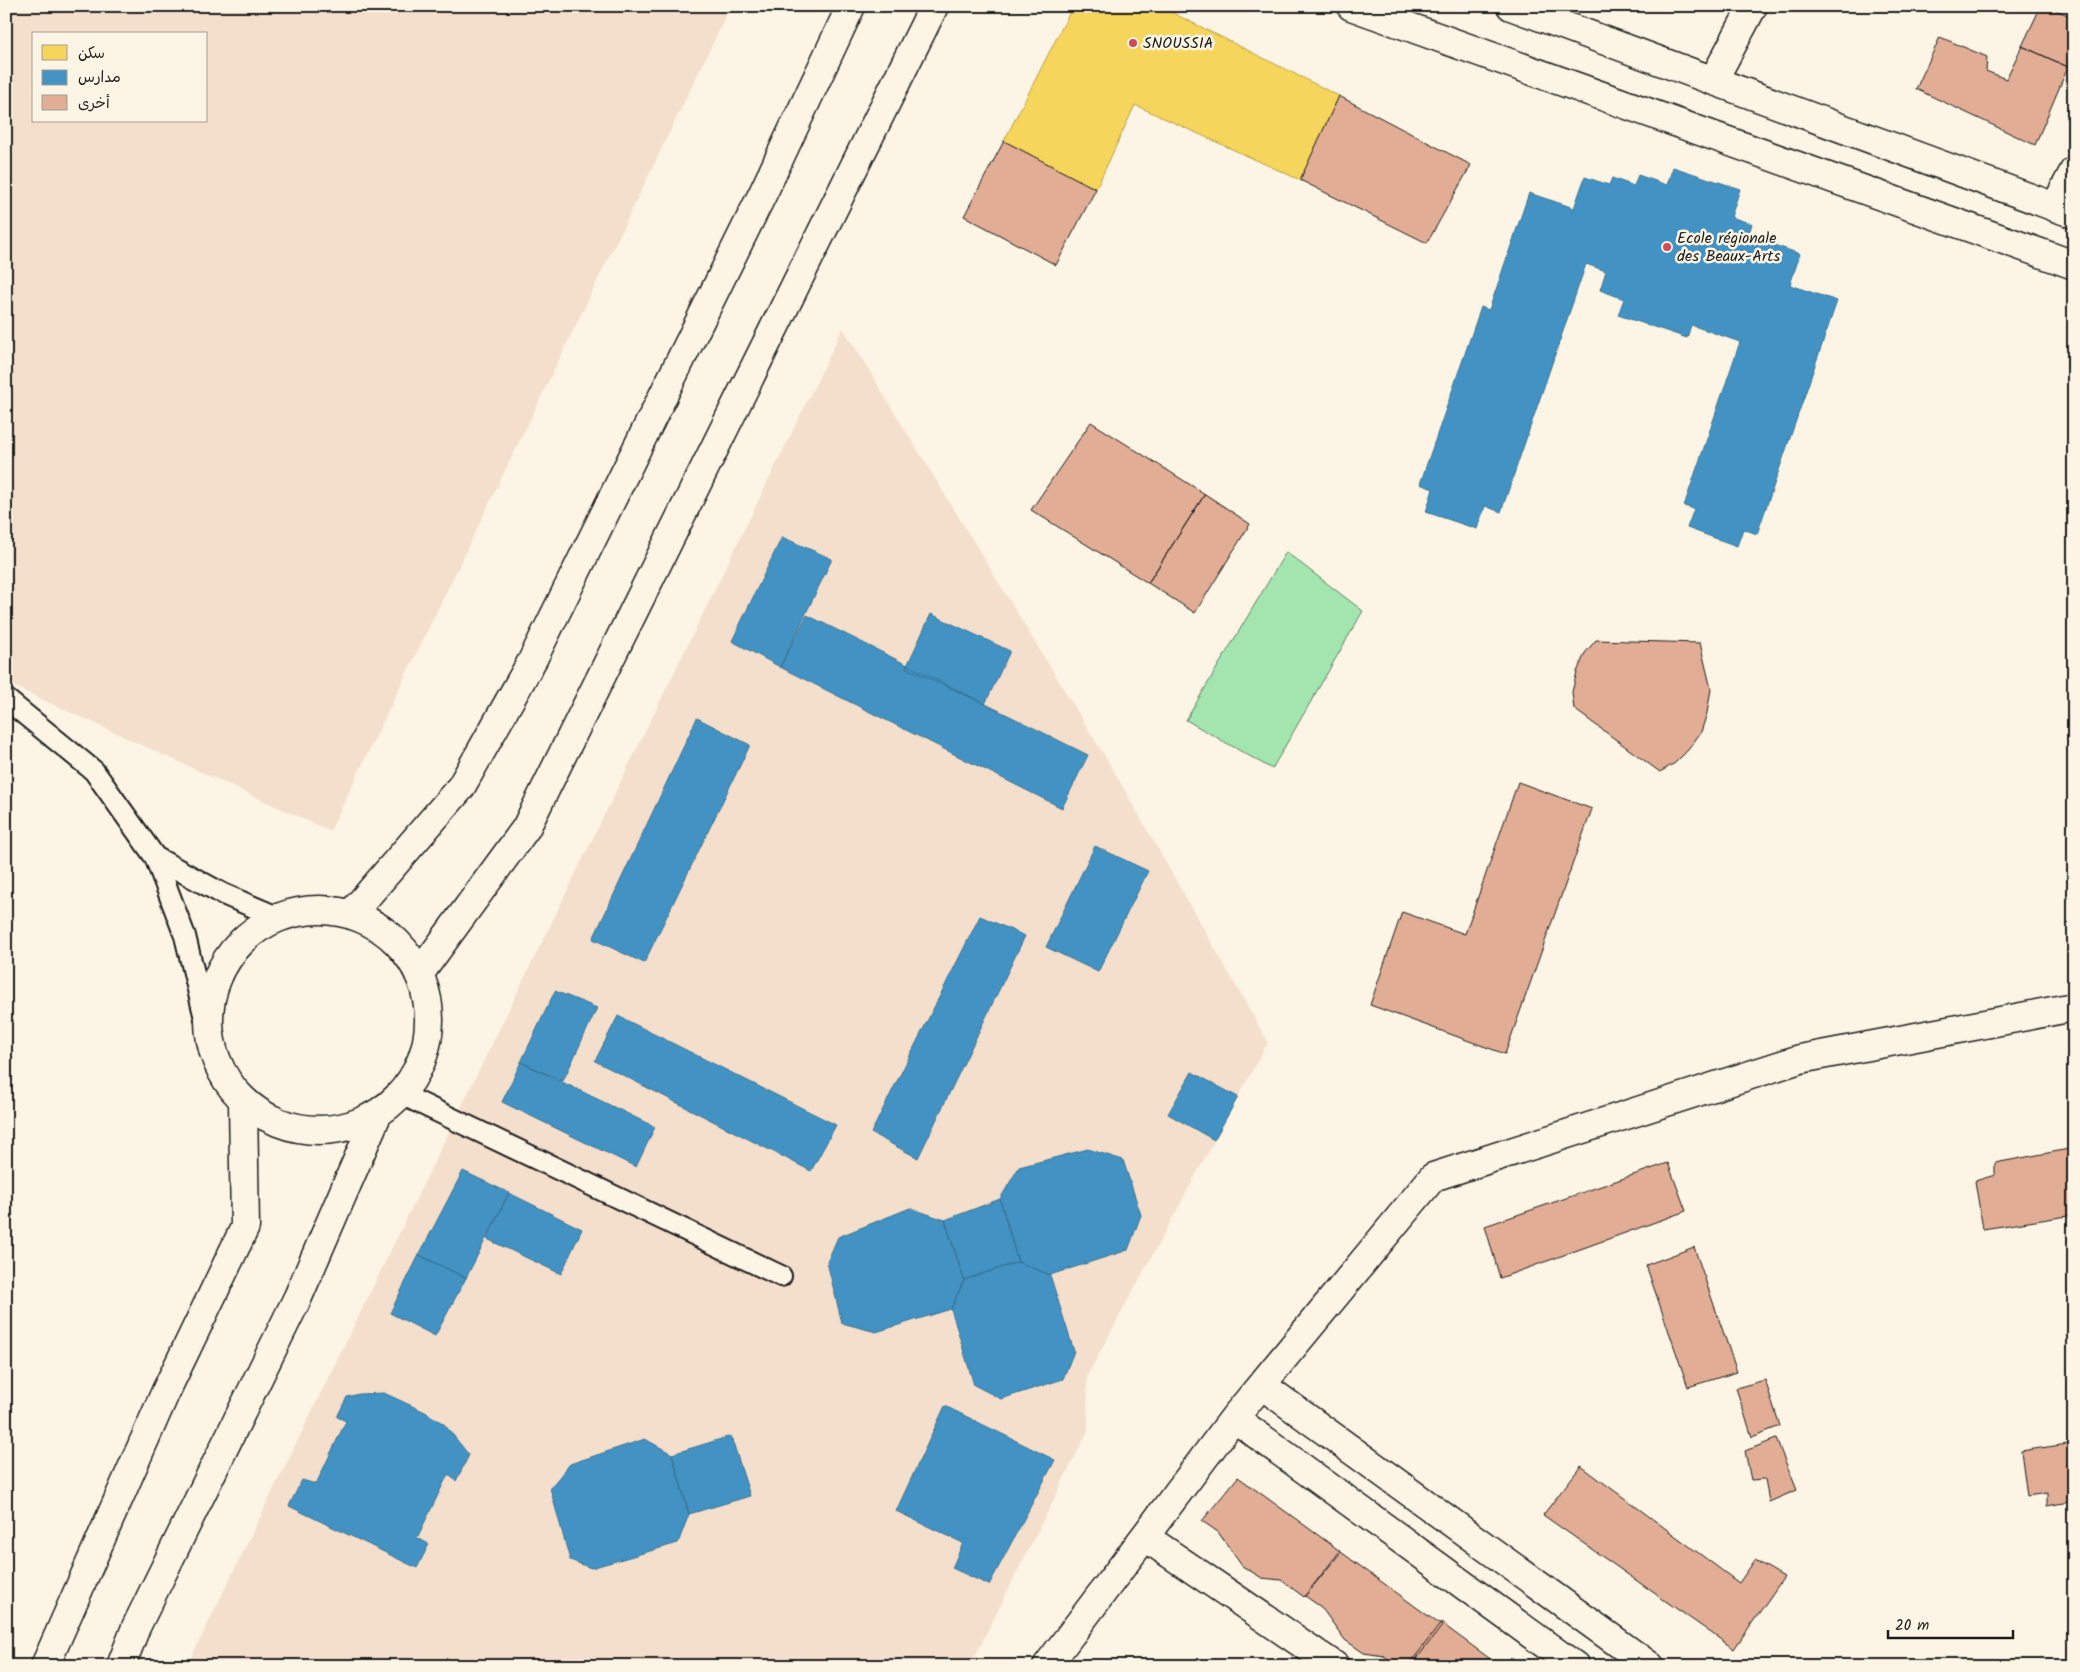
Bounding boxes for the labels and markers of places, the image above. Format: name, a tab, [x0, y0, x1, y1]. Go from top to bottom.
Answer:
place label: SNOUSSIA	[1143, 31, 1214, 56]
marker: SNOUSSIA	[1127, 37, 1139, 49]
place label: Ecole régionale des Beaux-Arts	[1677, 226, 1780, 269]
marker: Ecole régionale des Beaux-Arts	[1661, 241, 1673, 253]

